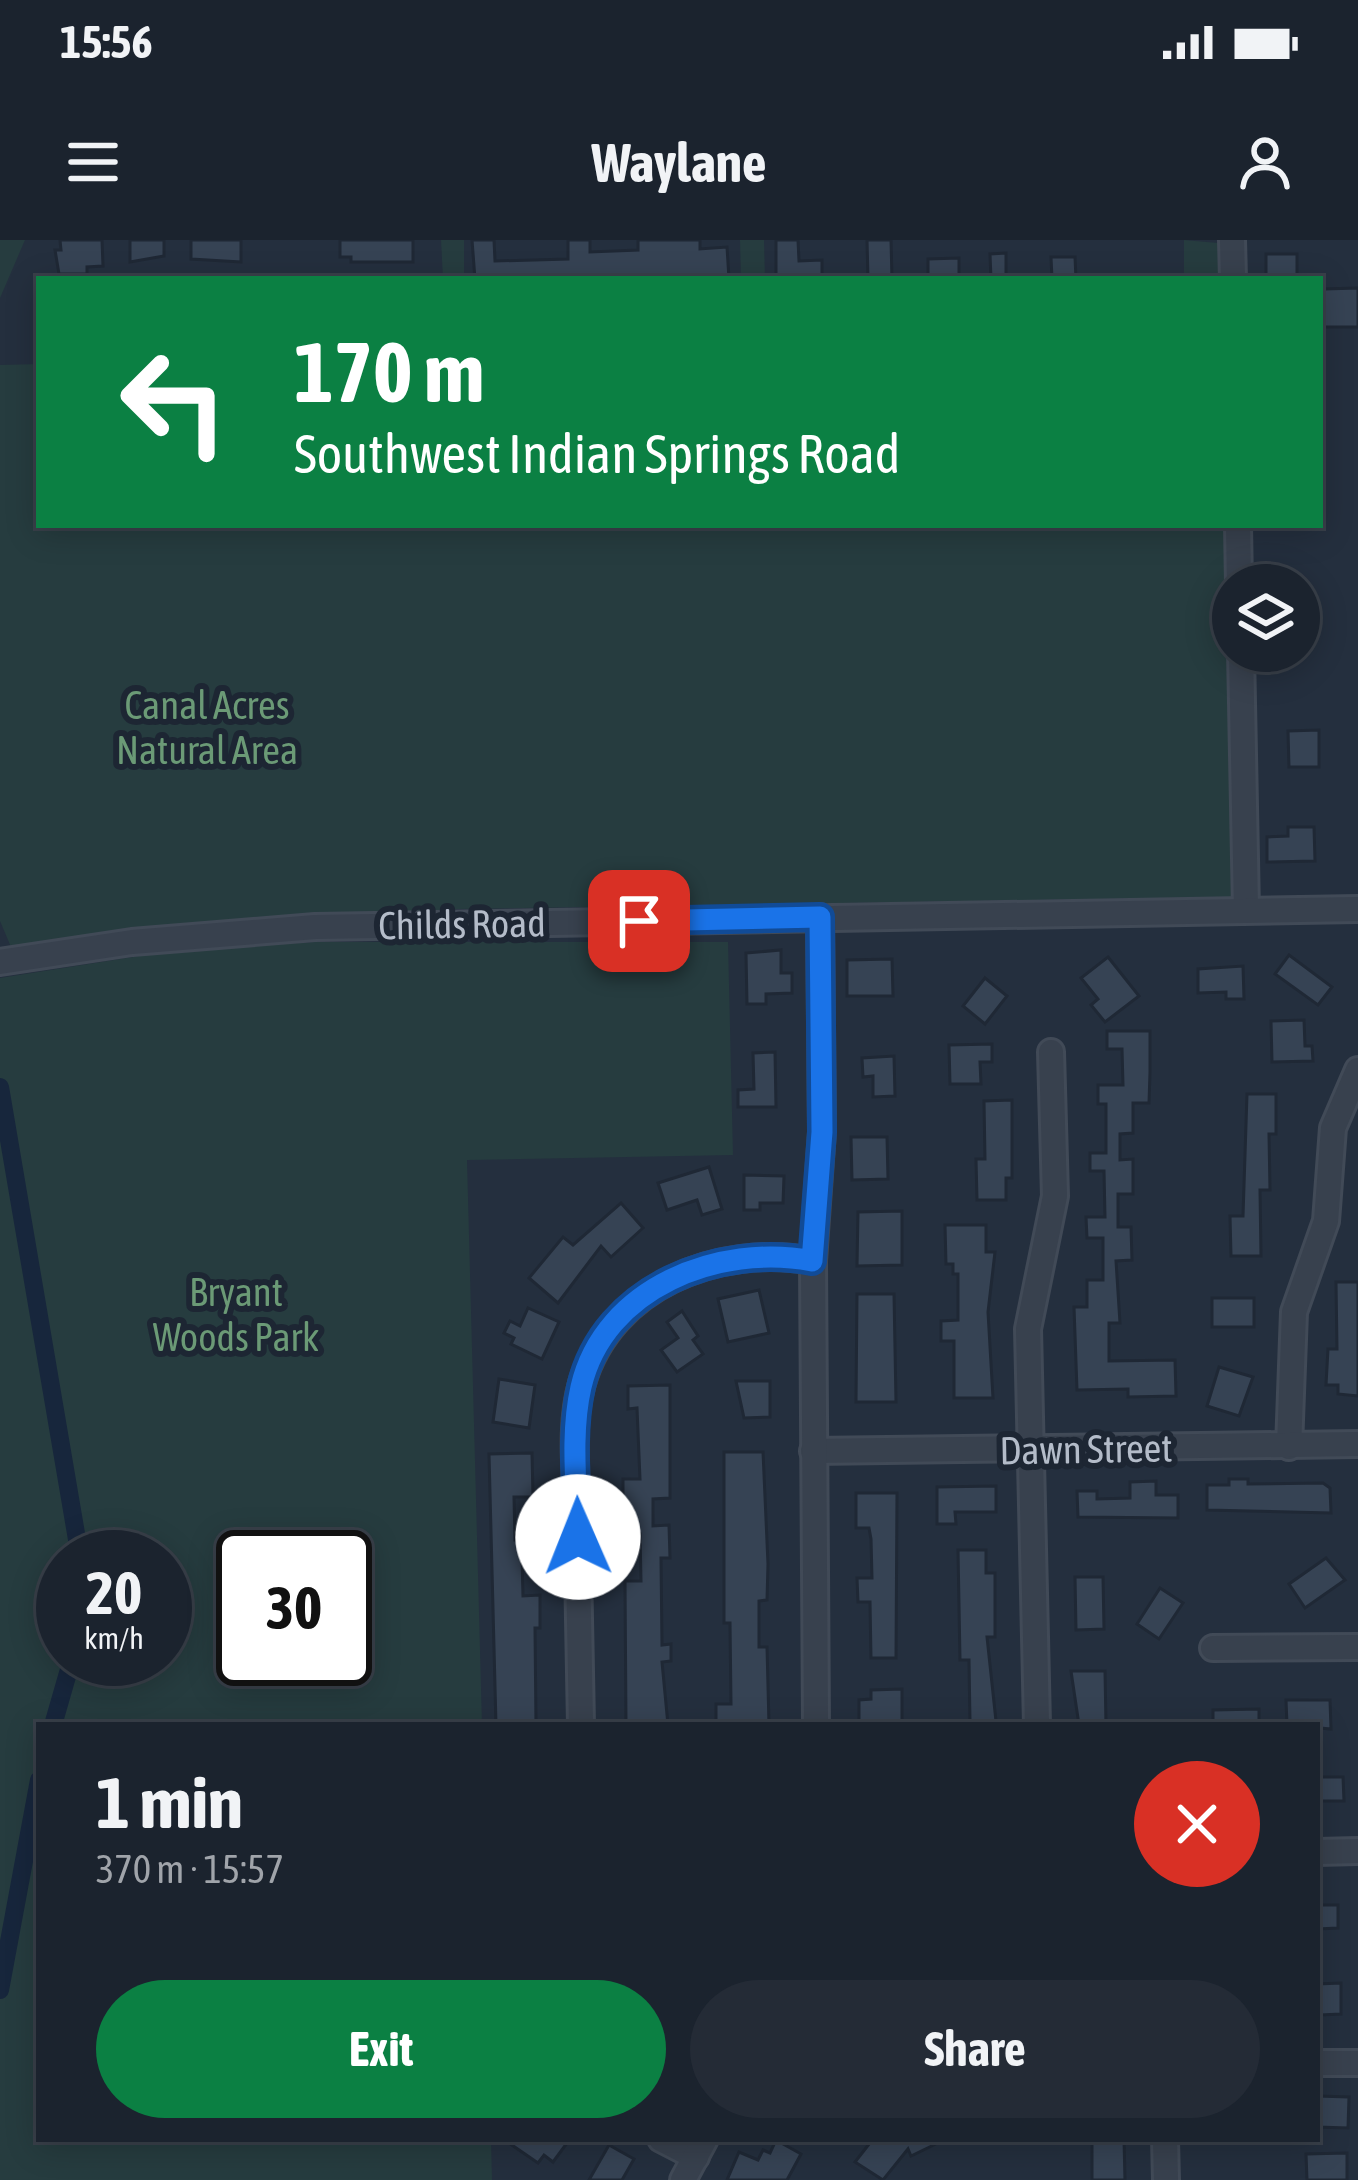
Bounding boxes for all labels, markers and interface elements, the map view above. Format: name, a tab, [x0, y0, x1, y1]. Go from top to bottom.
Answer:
text: 15:56	[60, 16, 153, 68]
icon: menu	[60, 129, 126, 195]
icon: person	[1232, 129, 1298, 195]
text: Waylane	[591, 132, 767, 193]
icon: left	[96, 324, 252, 480]
text: 170 m	[294, 324, 484, 420]
text: Southwest Indian Springs Road	[294, 423, 900, 484]
map controls	[1212, 564, 1320, 672]
button: layers	[1212, 564, 1320, 672]
park label: Canal Acres Natural Area	[116, 683, 298, 772]
pin	[588, 870, 690, 972]
icon: arrive	[606, 888, 672, 954]
street label: Childs Road	[378, 901, 546, 947]
park label: Bryant Woods Park	[153, 1270, 319, 1359]
street label: Dawn Street	[999, 1425, 1173, 1473]
position arrow	[515, 1474, 641, 1600]
speed limit sign: 30	[216, 1530, 372, 1686]
text: 20	[86, 1558, 142, 1627]
text: km/h	[84, 1621, 144, 1655]
text: 1 min	[96, 1761, 243, 1843]
button: close	[1134, 1761, 1260, 1887]
text: 370 m · 15:57	[96, 1847, 284, 1891]
button: Exit	[96, 1980, 666, 2118]
button: Share	[690, 1980, 1260, 2118]

